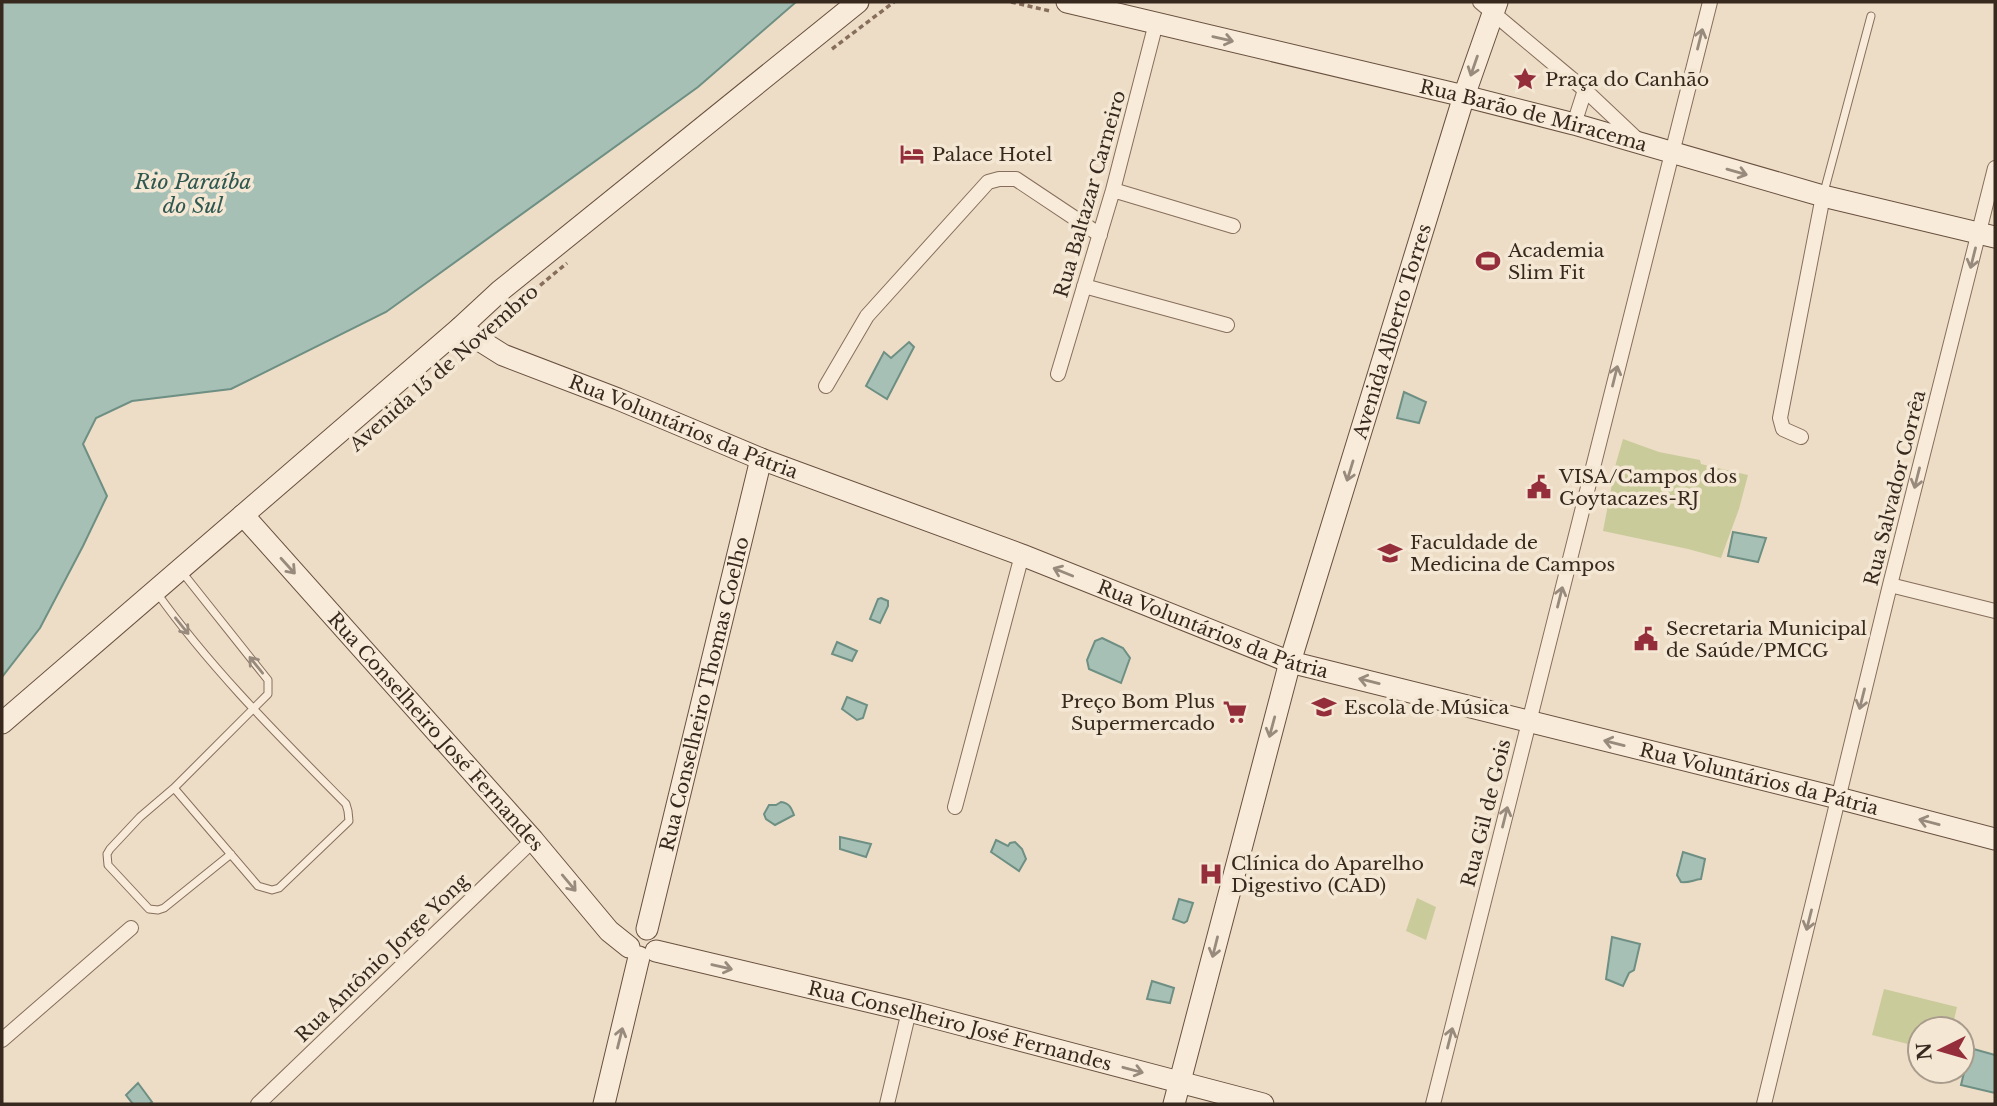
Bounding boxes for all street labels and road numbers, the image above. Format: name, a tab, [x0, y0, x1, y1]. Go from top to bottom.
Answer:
street label: Rua Barão de Miracema	[1418, 74, 1650, 156]
street label: Rua Baltazar Carneiro	[1049, 88, 1131, 300]
street label: Avenida Alberto Torres	[1347, 221, 1436, 443]
street label: Avenida 15 de Novembro	[344, 280, 543, 457]
street label: Rua Voluntários da Pátria	[566, 370, 802, 483]
street label: Rua Salvador Corrêa	[1860, 387, 1931, 588]
street label: Rua Conselheiro Thomas Coelho	[655, 534, 753, 853]
street label: Rua Voluntários da Pátria	[1094, 575, 1331, 683]
street label: Rua Conselheiro José Fernandes	[323, 607, 549, 856]
street label: Rua Gil de Gois	[1457, 737, 1515, 889]
street label: Rua Voluntários da Pátria	[1637, 738, 1882, 820]
street label: Rua Antônio Jorge Yong	[291, 869, 474, 1047]
street label: Rua Conselheiro José Fernandes	[806, 976, 1114, 1075]

